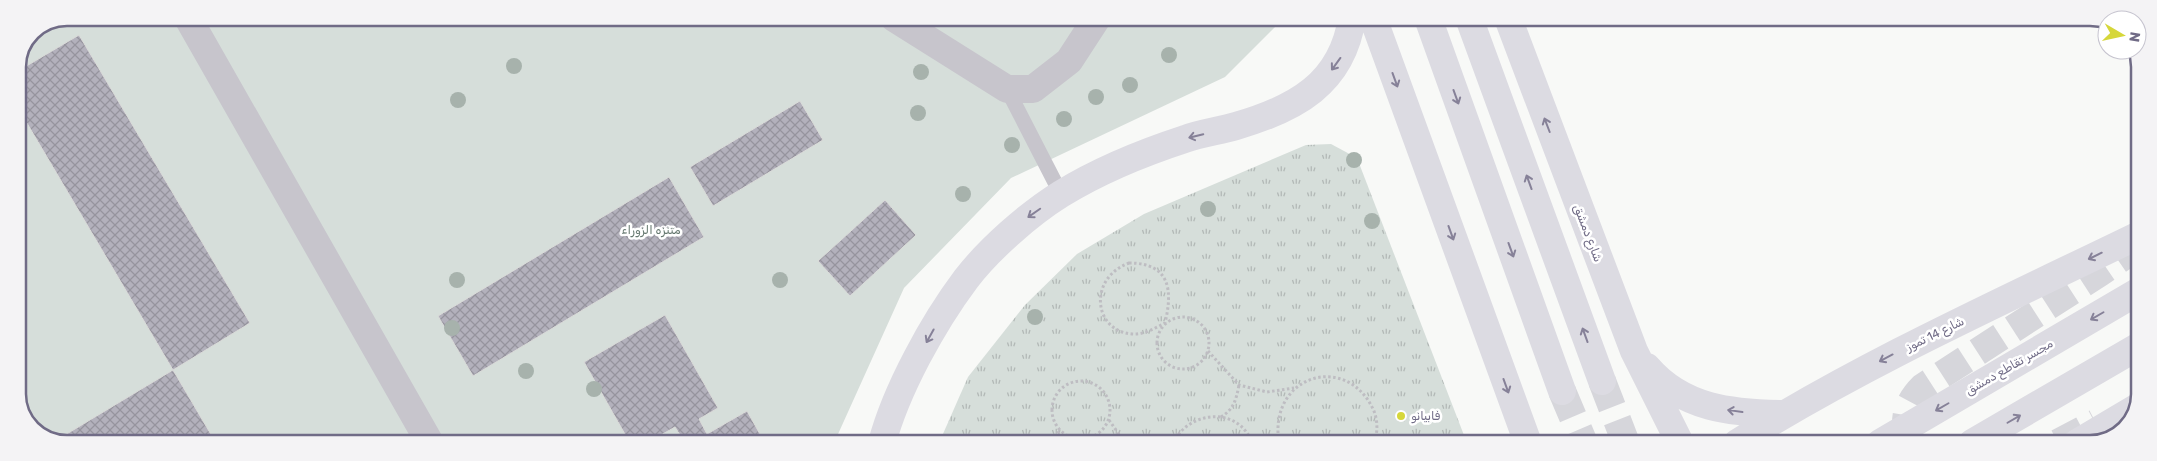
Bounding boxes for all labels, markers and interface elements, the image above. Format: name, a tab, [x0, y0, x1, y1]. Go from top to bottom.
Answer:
north arrow	[2097, 10, 2147, 60]
text: N	[2125, 31, 2144, 43]
one-way arrow	[1331, 57, 1342, 70]
one-way arrow	[1391, 72, 1400, 88]
one-way arrow	[1452, 89, 1461, 104]
one-way arrow	[1542, 118, 1551, 133]
one-way arrow	[1188, 132, 1204, 141]
one-way arrow	[1524, 175, 1533, 190]
street label: شارع دمشق	[1569, 202, 1605, 265]
one-way arrow	[1027, 208, 1041, 218]
park label: متنزه الزوراء	[621, 223, 681, 238]
one-way arrow	[1447, 225, 1456, 240]
one-way arrow	[1507, 242, 1516, 257]
one-way arrow	[2088, 252, 2103, 261]
one-way arrow	[2089, 311, 2104, 321]
street label: شارع 14 تموز	[1903, 314, 1967, 356]
one-way arrow	[925, 328, 935, 343]
one-way arrow	[1580, 328, 1589, 343]
street label: مجسر تقاطع دمشق	[1963, 336, 2057, 400]
one-way arrow	[1880, 354, 1894, 364]
one-way arrow	[1502, 378, 1511, 393]
one-way arrow	[1935, 403, 1949, 413]
one-way arrow	[1727, 406, 1743, 416]
place label: فابيانو	[1411, 409, 1440, 424]
marker: فابيانو	[1395, 410, 1407, 422]
one-way arrow	[2006, 413, 2020, 423]

